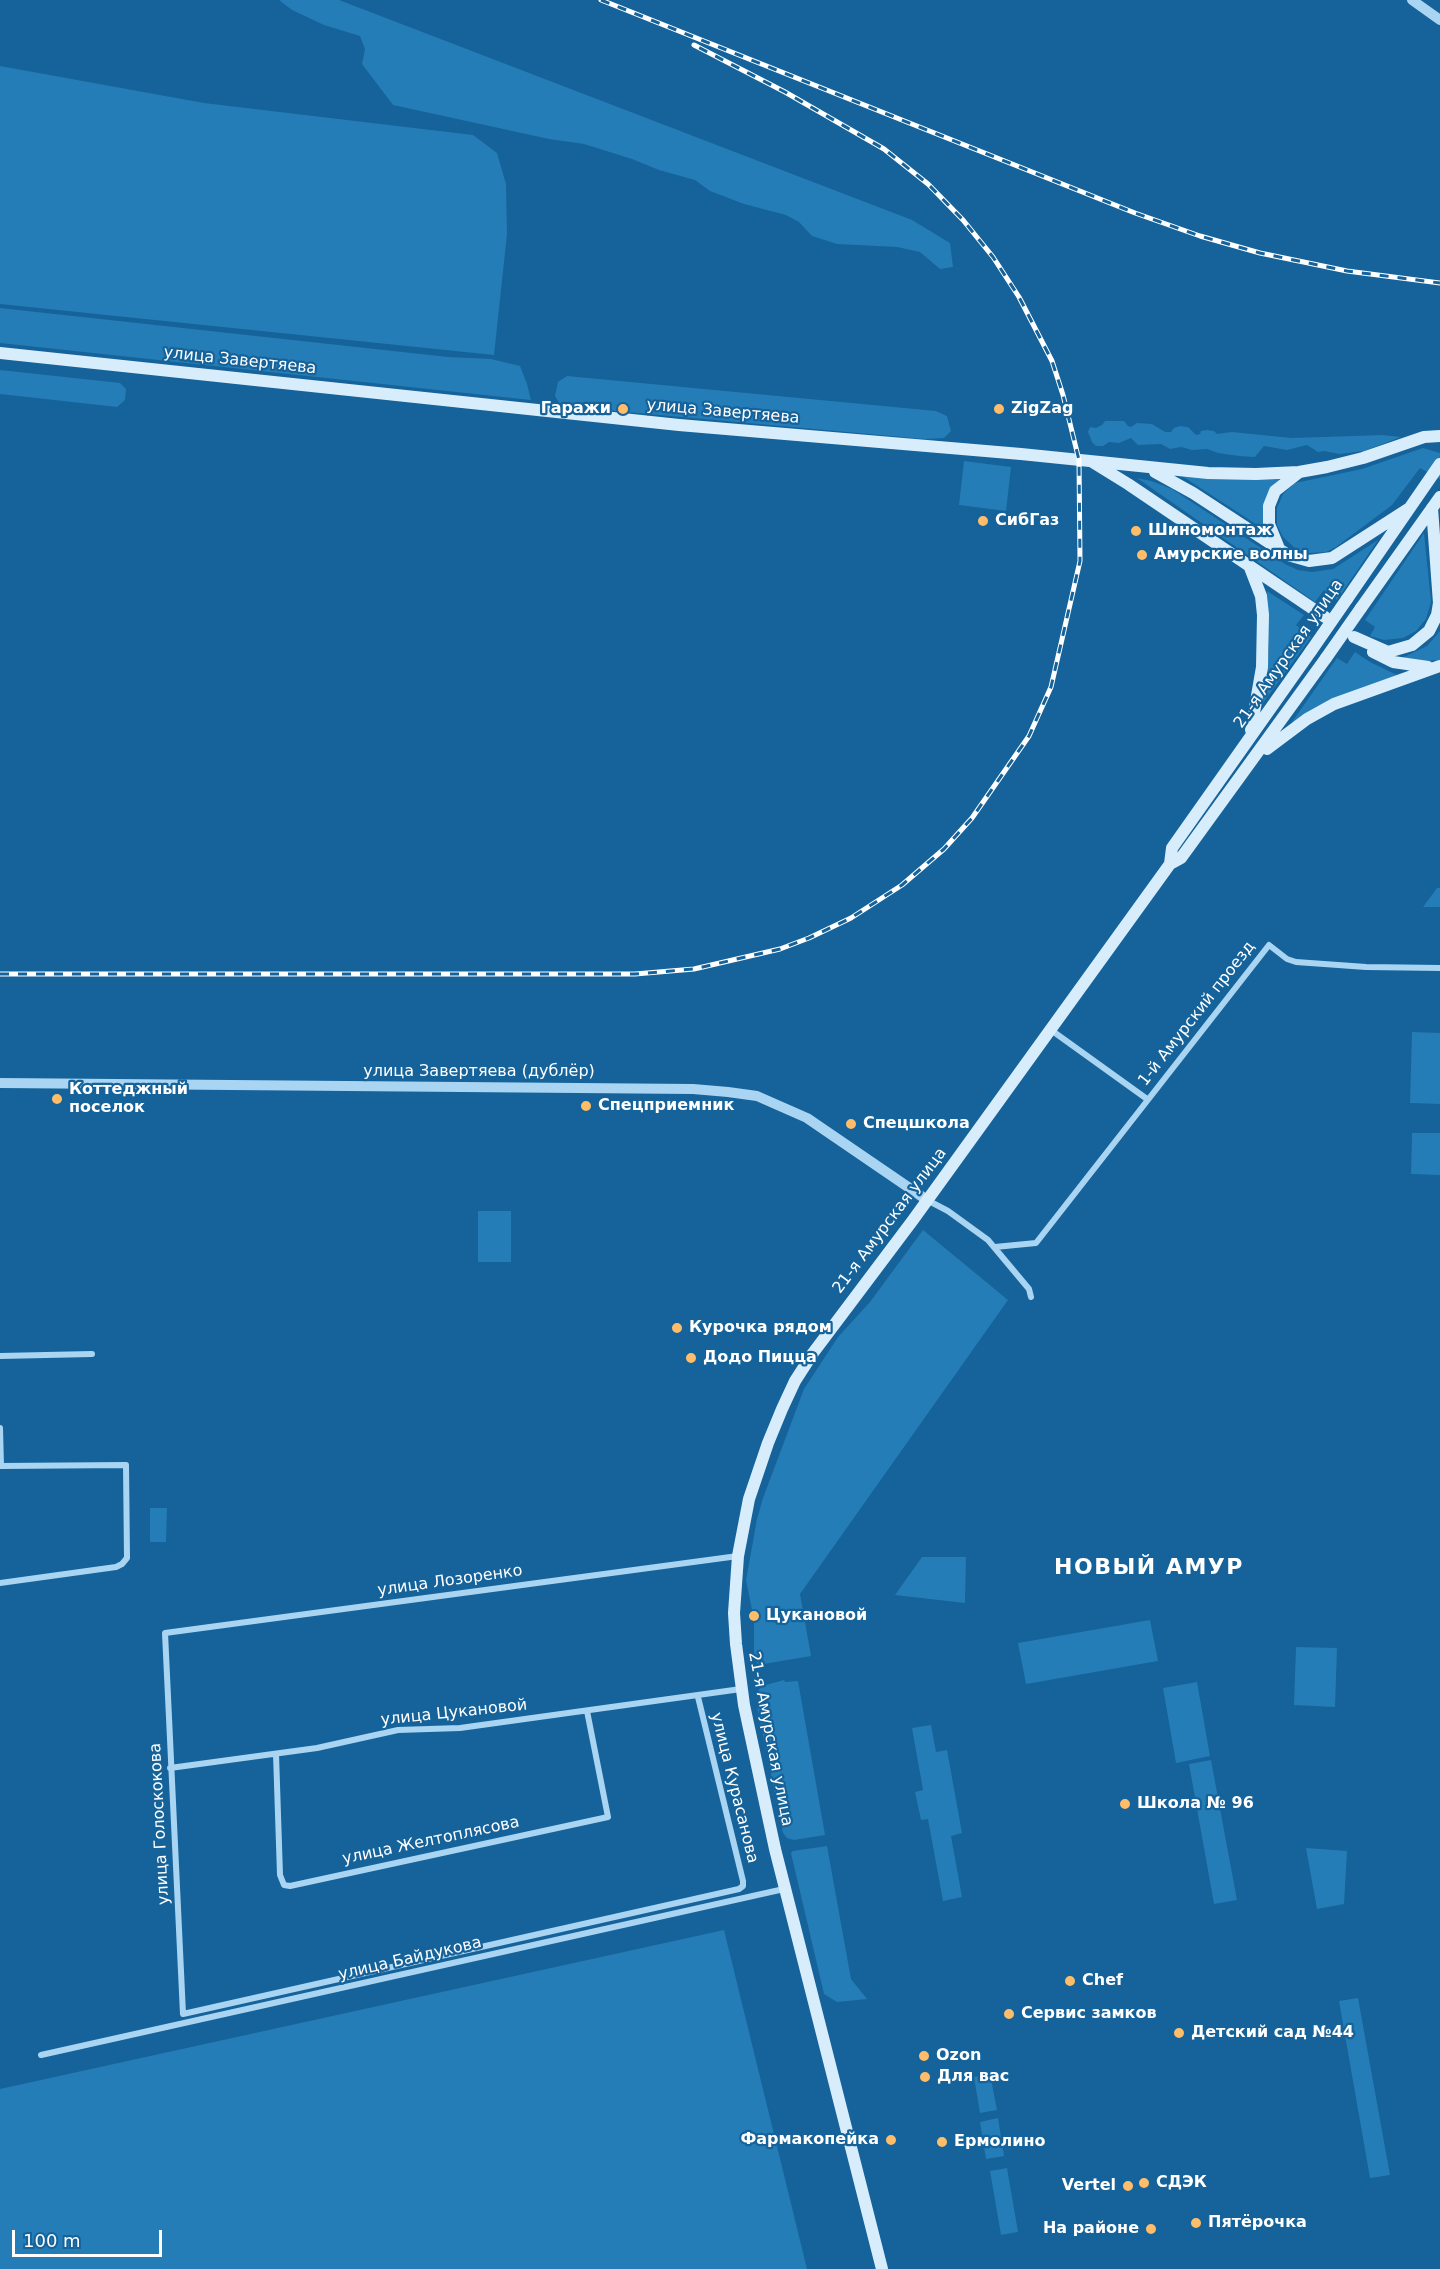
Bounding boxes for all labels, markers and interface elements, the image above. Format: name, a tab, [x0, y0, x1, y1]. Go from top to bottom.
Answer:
street label: улица Завертяева	[163, 343, 317, 379]
street label: улица Завертяева	[646, 396, 800, 428]
place label: Гаражи	[541, 399, 611, 419]
place label: ZigZag	[1011, 399, 1073, 419]
marker: Гаражи	[616, 402, 630, 416]
marker: ZigZag	[992, 402, 1006, 416]
place label: СибГаз	[995, 511, 1059, 531]
marker: СибГаз	[976, 514, 990, 528]
place label: Шиномонтаж	[1148, 521, 1272, 541]
marker: Шиномонтаж	[1129, 524, 1143, 538]
place label: Амурские волны	[1154, 545, 1308, 565]
marker: Амурские волны	[1135, 548, 1149, 562]
street label: 21-я Амурская улица	[1230, 576, 1348, 732]
street label: 1-й Амурский проезд	[1135, 938, 1259, 1090]
street label: улица Завертяева (дублёр)	[363, 1062, 595, 1082]
place label: Коттеджный поселок	[69, 1080, 188, 1118]
marker: Коттеджный поселок	[50, 1092, 64, 1106]
place label: Спецприемник	[598, 1096, 734, 1116]
marker: Спецприемник	[579, 1099, 593, 1113]
place label: Спецшкола	[863, 1114, 970, 1134]
marker: Спецшкола	[844, 1117, 858, 1131]
street label: 21-я Амурская улица	[829, 1144, 951, 1298]
place label: Курочка рядом	[689, 1318, 832, 1338]
marker: Курочка рядом	[670, 1321, 684, 1335]
place label: Додо Пицца	[703, 1348, 817, 1368]
marker: Додо Пицца	[684, 1351, 698, 1365]
district label: НОВЫЙ АМУР	[1054, 1555, 1244, 1581]
street label: улица Лозоренко	[376, 1561, 524, 1601]
place label: Цукановой	[766, 1606, 867, 1626]
marker: Цукановой	[747, 1609, 761, 1623]
street label: 21-я Амурская улица	[744, 1650, 796, 1828]
street label: улица Цукановой	[380, 1696, 528, 1730]
street label: улица Курасанова	[706, 1711, 762, 1865]
street label: улица Голоскокова	[146, 1742, 174, 1906]
place label: Школа № 96	[1137, 1794, 1254, 1814]
marker: Школа № 96	[1118, 1797, 1132, 1811]
street label: улица Желтоплясова	[341, 1813, 521, 1869]
street label: улица Байдукова	[337, 1933, 483, 1985]
place label: Chef	[1082, 1971, 1123, 1991]
marker: Chef	[1063, 1974, 1077, 1988]
place label: Сервис замков	[1021, 2004, 1157, 2024]
marker: Сервис замков	[1002, 2007, 1016, 2021]
place label: Детский сад №44	[1191, 2023, 1354, 2043]
marker: Детский сад №44	[1172, 2026, 1186, 2040]
place label: Ozon	[936, 2046, 981, 2066]
marker: Ozon	[917, 2049, 931, 2063]
place label: Для вас	[937, 2067, 1009, 2087]
marker: Для вас	[918, 2070, 932, 2084]
place label: Фармакопейка	[740, 2130, 879, 2150]
place label: Ермолино	[954, 2132, 1045, 2152]
marker: Фармакопейка	[884, 2133, 898, 2147]
marker: Ермолино	[935, 2135, 949, 2149]
place label: СДЭК	[1156, 2173, 1207, 2193]
place label: Vertel	[1062, 2176, 1116, 2196]
marker: СДЭК	[1137, 2176, 1151, 2190]
marker: Vertel	[1121, 2179, 1135, 2193]
place label: Пятёрочка	[1208, 2213, 1307, 2233]
marker: Пятёрочка	[1189, 2216, 1203, 2230]
scale bar	[15, 2218, 165, 2256]
place label: На районе	[1043, 2219, 1139, 2239]
marker: На районе	[1144, 2222, 1158, 2236]
text: 100 m	[23, 2230, 81, 2251]

